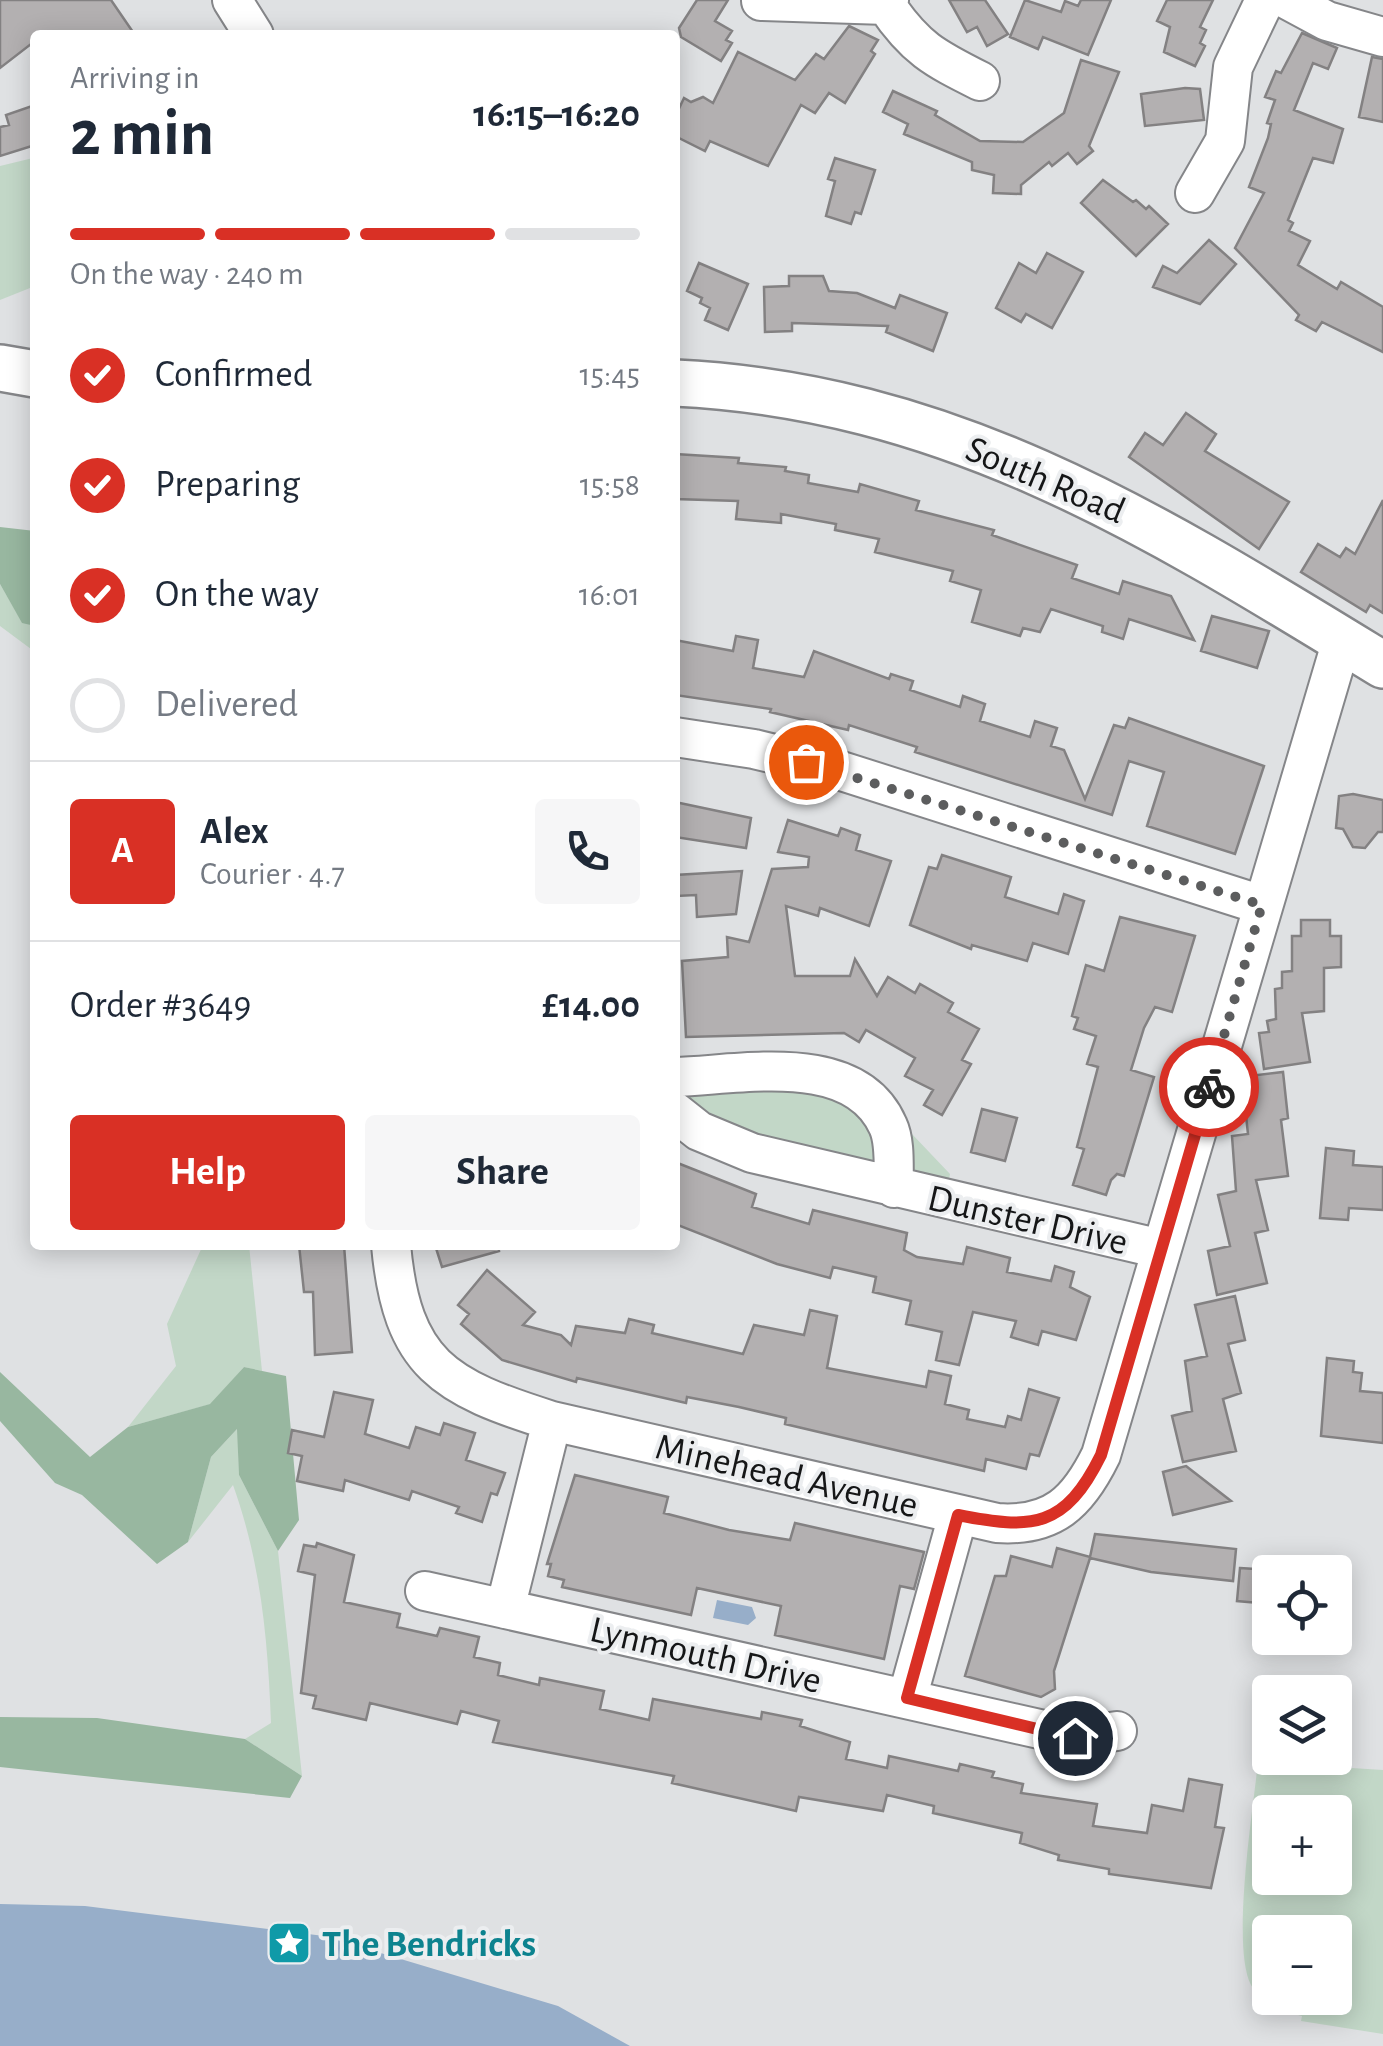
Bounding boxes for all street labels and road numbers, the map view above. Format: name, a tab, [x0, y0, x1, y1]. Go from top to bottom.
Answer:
street label: South Road	[960, 430, 1130, 531]
street label: Dunster Drive	[924, 1179, 1131, 1262]
street label: Minehead Avenue	[652, 1428, 921, 1526]
street label: Lynmouth Drive	[586, 1611, 825, 1701]

